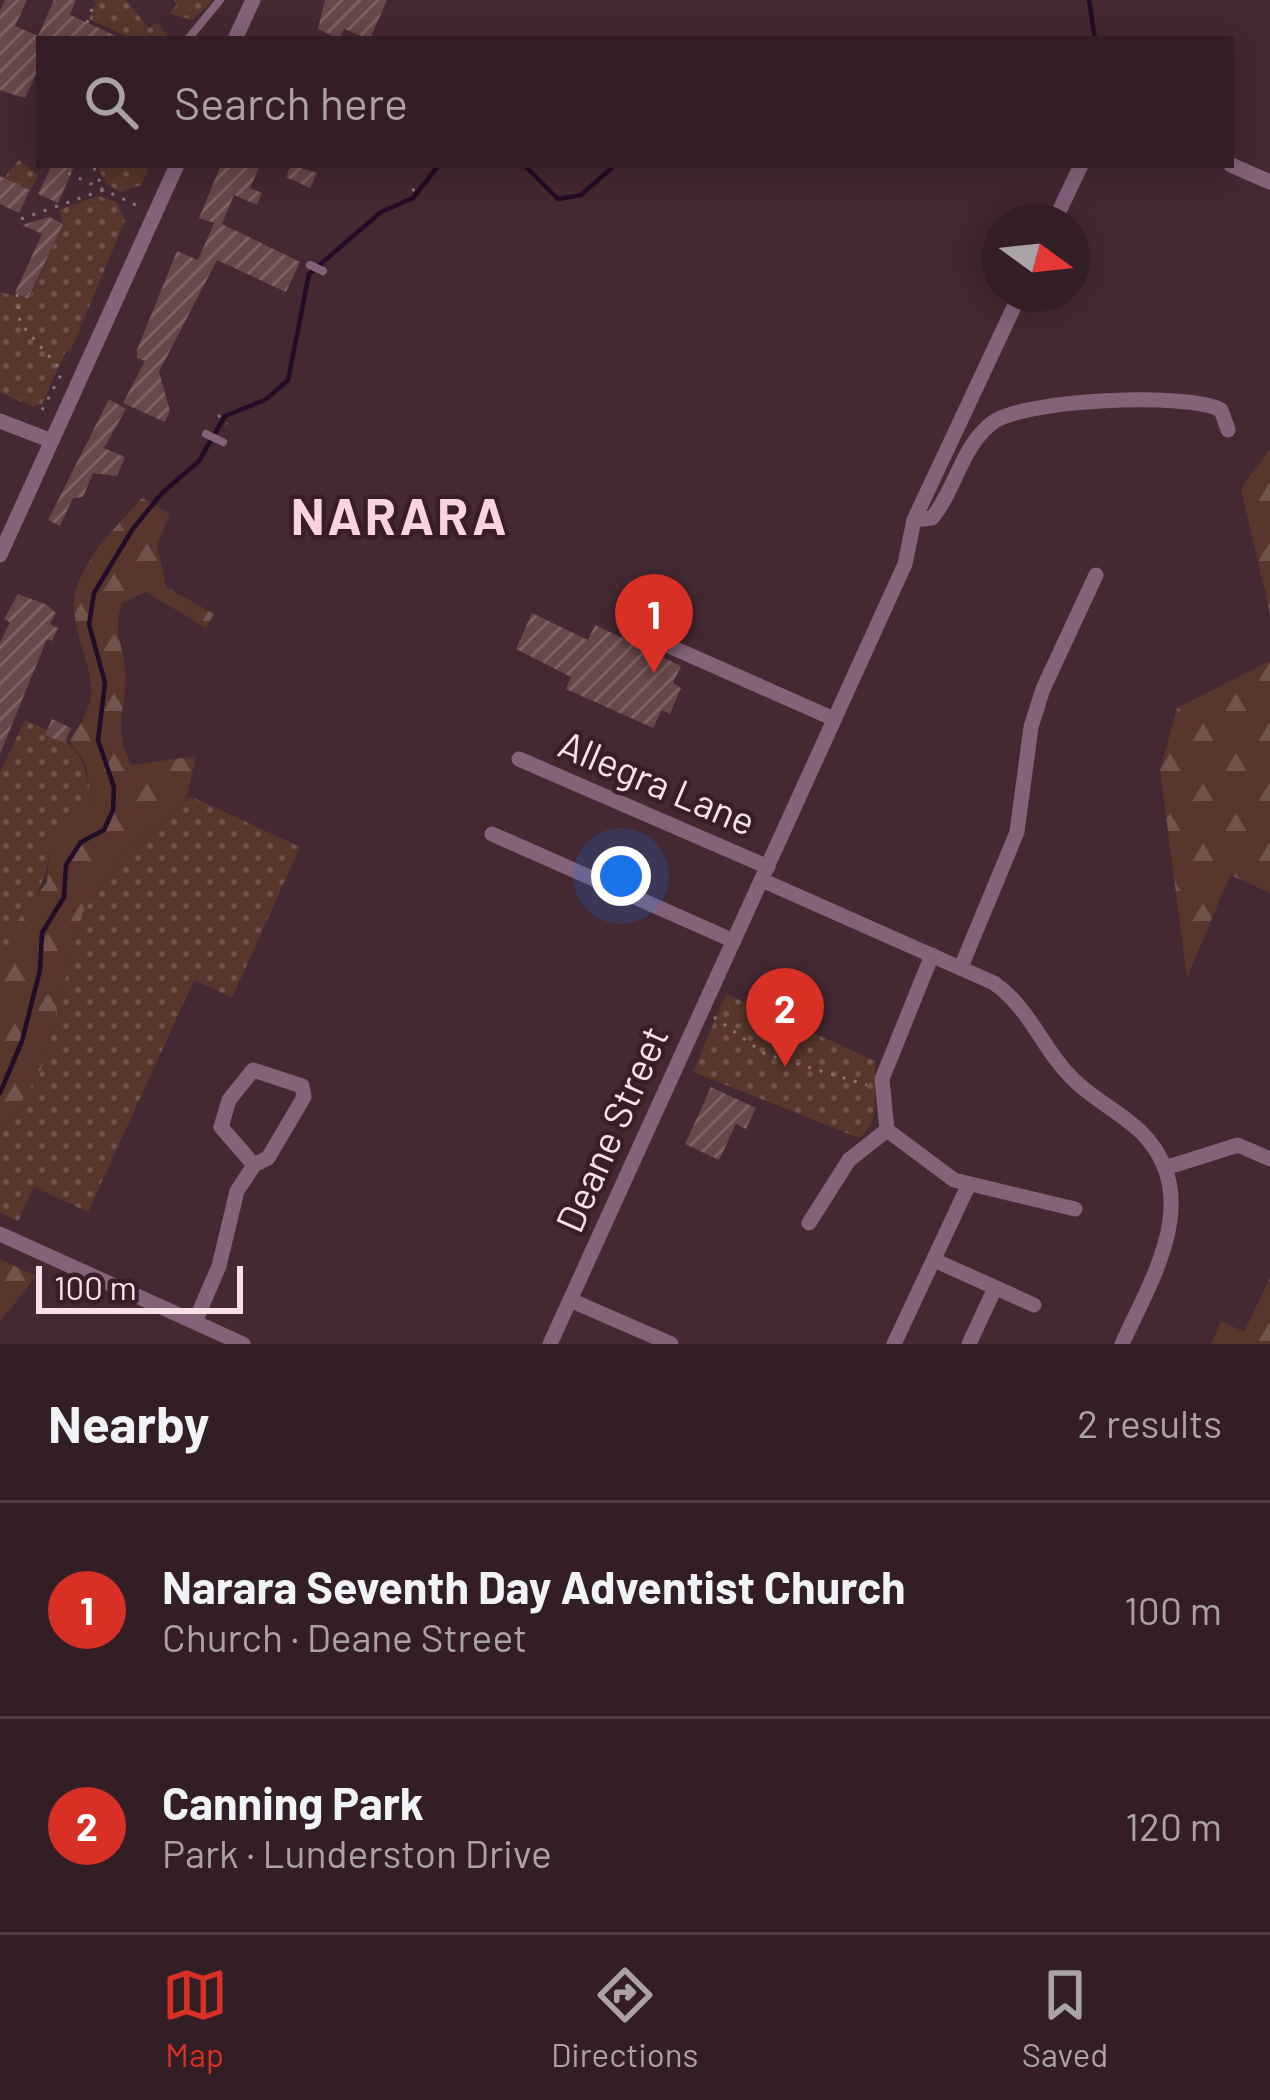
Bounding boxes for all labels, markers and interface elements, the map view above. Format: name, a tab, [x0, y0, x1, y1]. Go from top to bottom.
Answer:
search box	[36, 36, 1234, 168]
icon: search	[78, 69, 144, 135]
text: Search here	[174, 75, 408, 129]
north arrow	[982, 204, 1090, 312]
district label: NARARA	[291, 484, 509, 545]
pin: 1	[615, 574, 693, 673]
street label: Allegra Lane	[552, 719, 763, 844]
your location	[591, 846, 651, 906]
pin: 2	[746, 968, 824, 1067]
street label: Deane Street	[544, 1018, 677, 1239]
scale bar	[36, 1260, 243, 1313]
text: 100 m	[54, 1267, 137, 1307]
text: Nearby	[48, 1392, 209, 1453]
text: 2 results	[1077, 1399, 1222, 1446]
text: Narara Seventh Day Adventist Church	[162, 1559, 906, 1613]
text: 1	[80, 1586, 94, 1633]
text: 100 m	[1124, 1586, 1222, 1633]
text: Church · Deane Street	[162, 1613, 527, 1660]
text: Canning Park	[162, 1775, 424, 1829]
text: 2	[76, 1802, 98, 1849]
text: 120 m	[1125, 1802, 1222, 1849]
text: Park · Lunderston Drive	[162, 1829, 552, 1876]
tab: Map	[162, 1962, 228, 2074]
tab: Directions	[551, 1962, 698, 2074]
tab: Saved	[1022, 1962, 1108, 2074]

